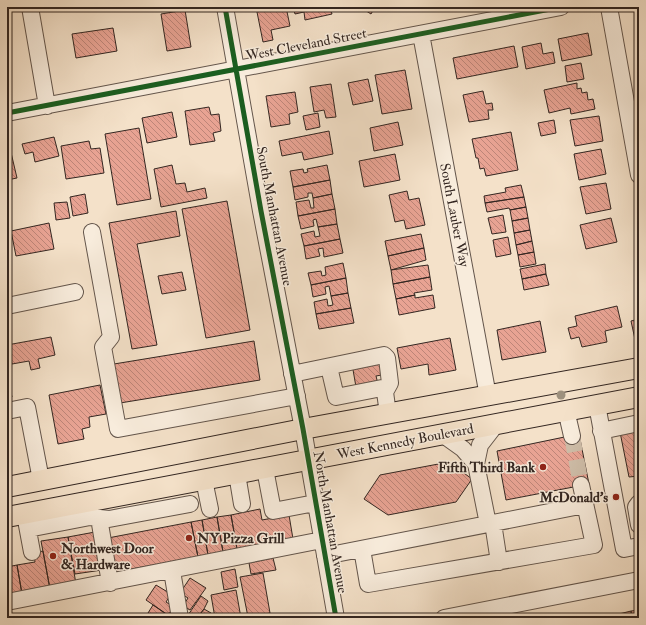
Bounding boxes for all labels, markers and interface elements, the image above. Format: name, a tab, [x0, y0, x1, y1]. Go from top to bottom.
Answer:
street label: West Cleveland Street	[243, 24, 368, 65]
street label: South Manhattan Avenue	[253, 145, 296, 287]
street label: South Lauber Way	[435, 162, 473, 269]
street label: West Kennedy Boulevard	[334, 420, 475, 464]
street label: North Manhattan Avenue	[310, 450, 351, 595]
place label: Fifth Third Bank	[438, 459, 535, 476]
marker: Fifth Third Bank	[538, 462, 548, 472]
place label: McDonald's	[538, 489, 608, 506]
marker: McDonald's	[611, 492, 621, 502]
place label: NY Pizza Grill	[196, 530, 285, 547]
marker: NY Pizza Grill	[184, 533, 194, 543]
place label: Northwest Door & Hardware	[60, 540, 154, 573]
marker: Northwest Door & Hardware	[48, 551, 58, 561]

